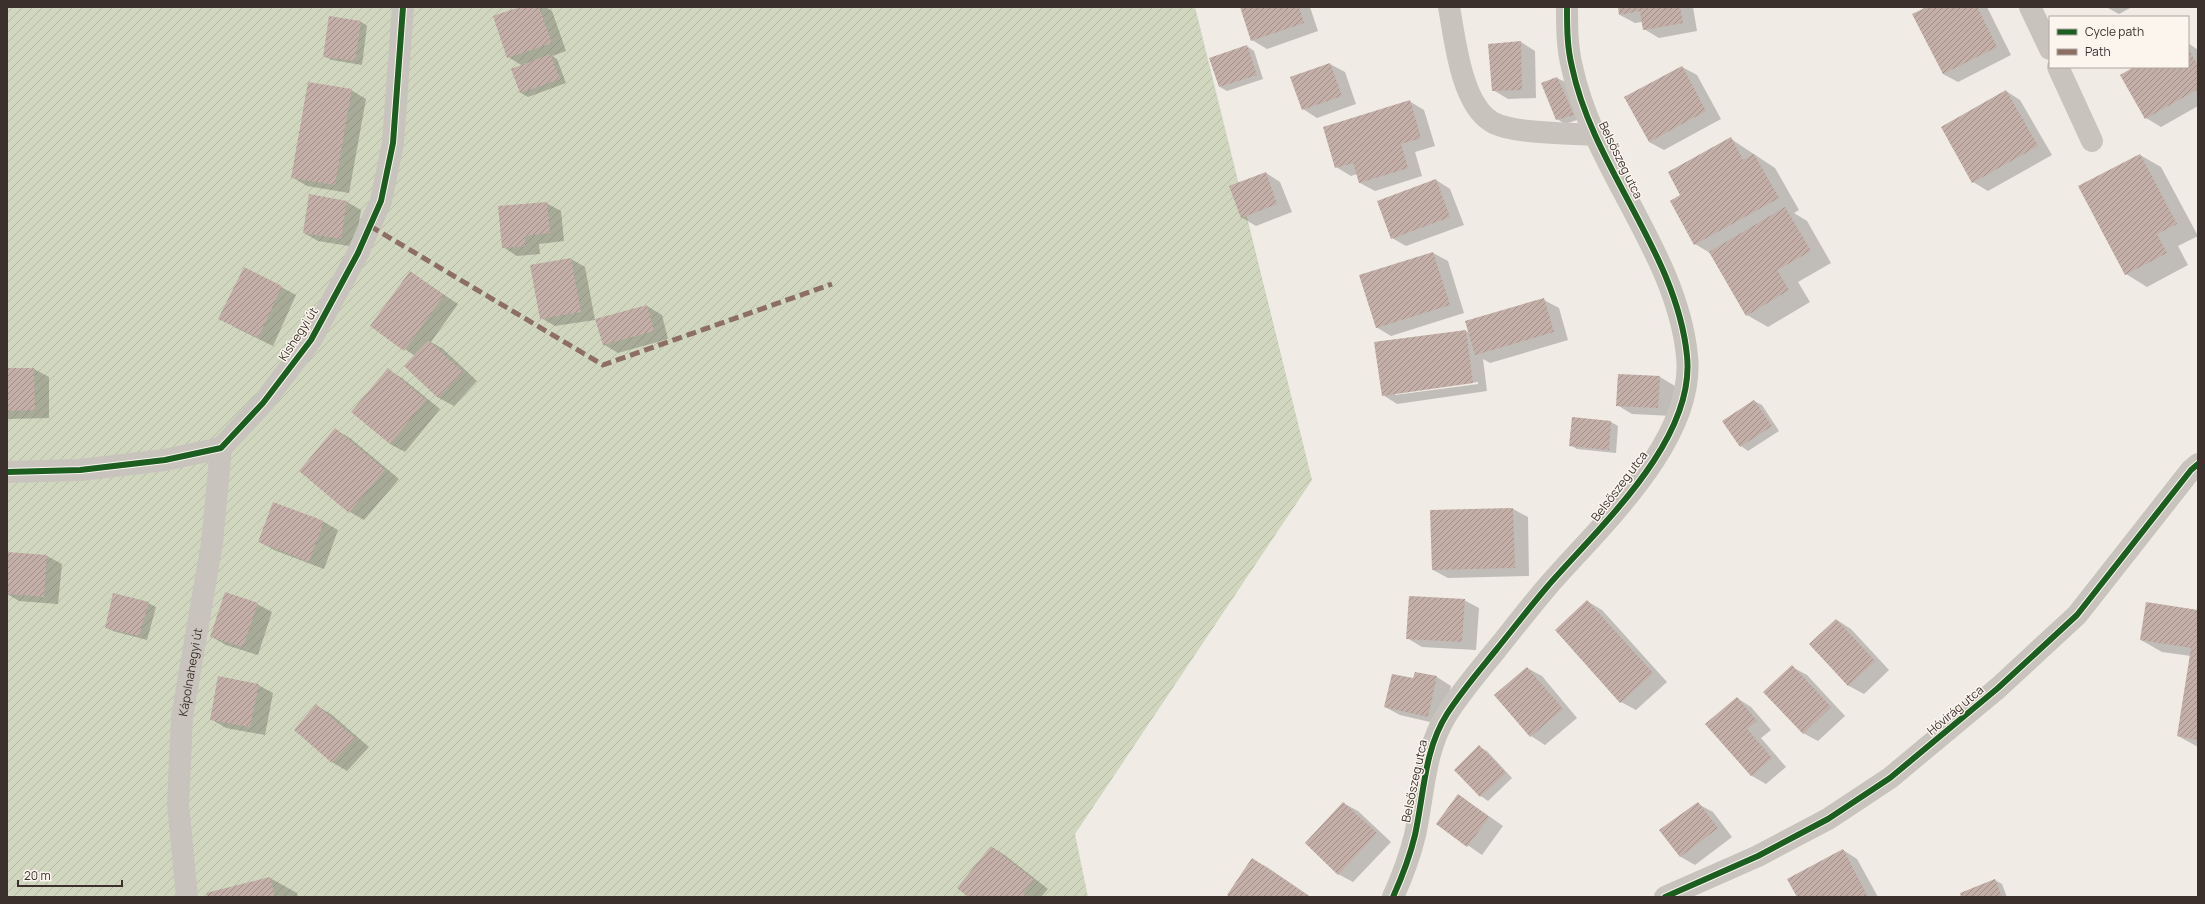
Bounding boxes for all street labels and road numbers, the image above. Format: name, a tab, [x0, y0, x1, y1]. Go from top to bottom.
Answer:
street label: Belsőszeg utca	[1595, 118, 1647, 202]
street label: Kishegyi út	[274, 304, 322, 364]
street label: Belsőszeg utca	[1587, 447, 1651, 525]
street label: Kápolnahegyi út	[174, 626, 206, 718]
street label: Hóvirág utca	[1923, 681, 1987, 739]
street label: Belsőszeg utca	[1397, 738, 1431, 824]

